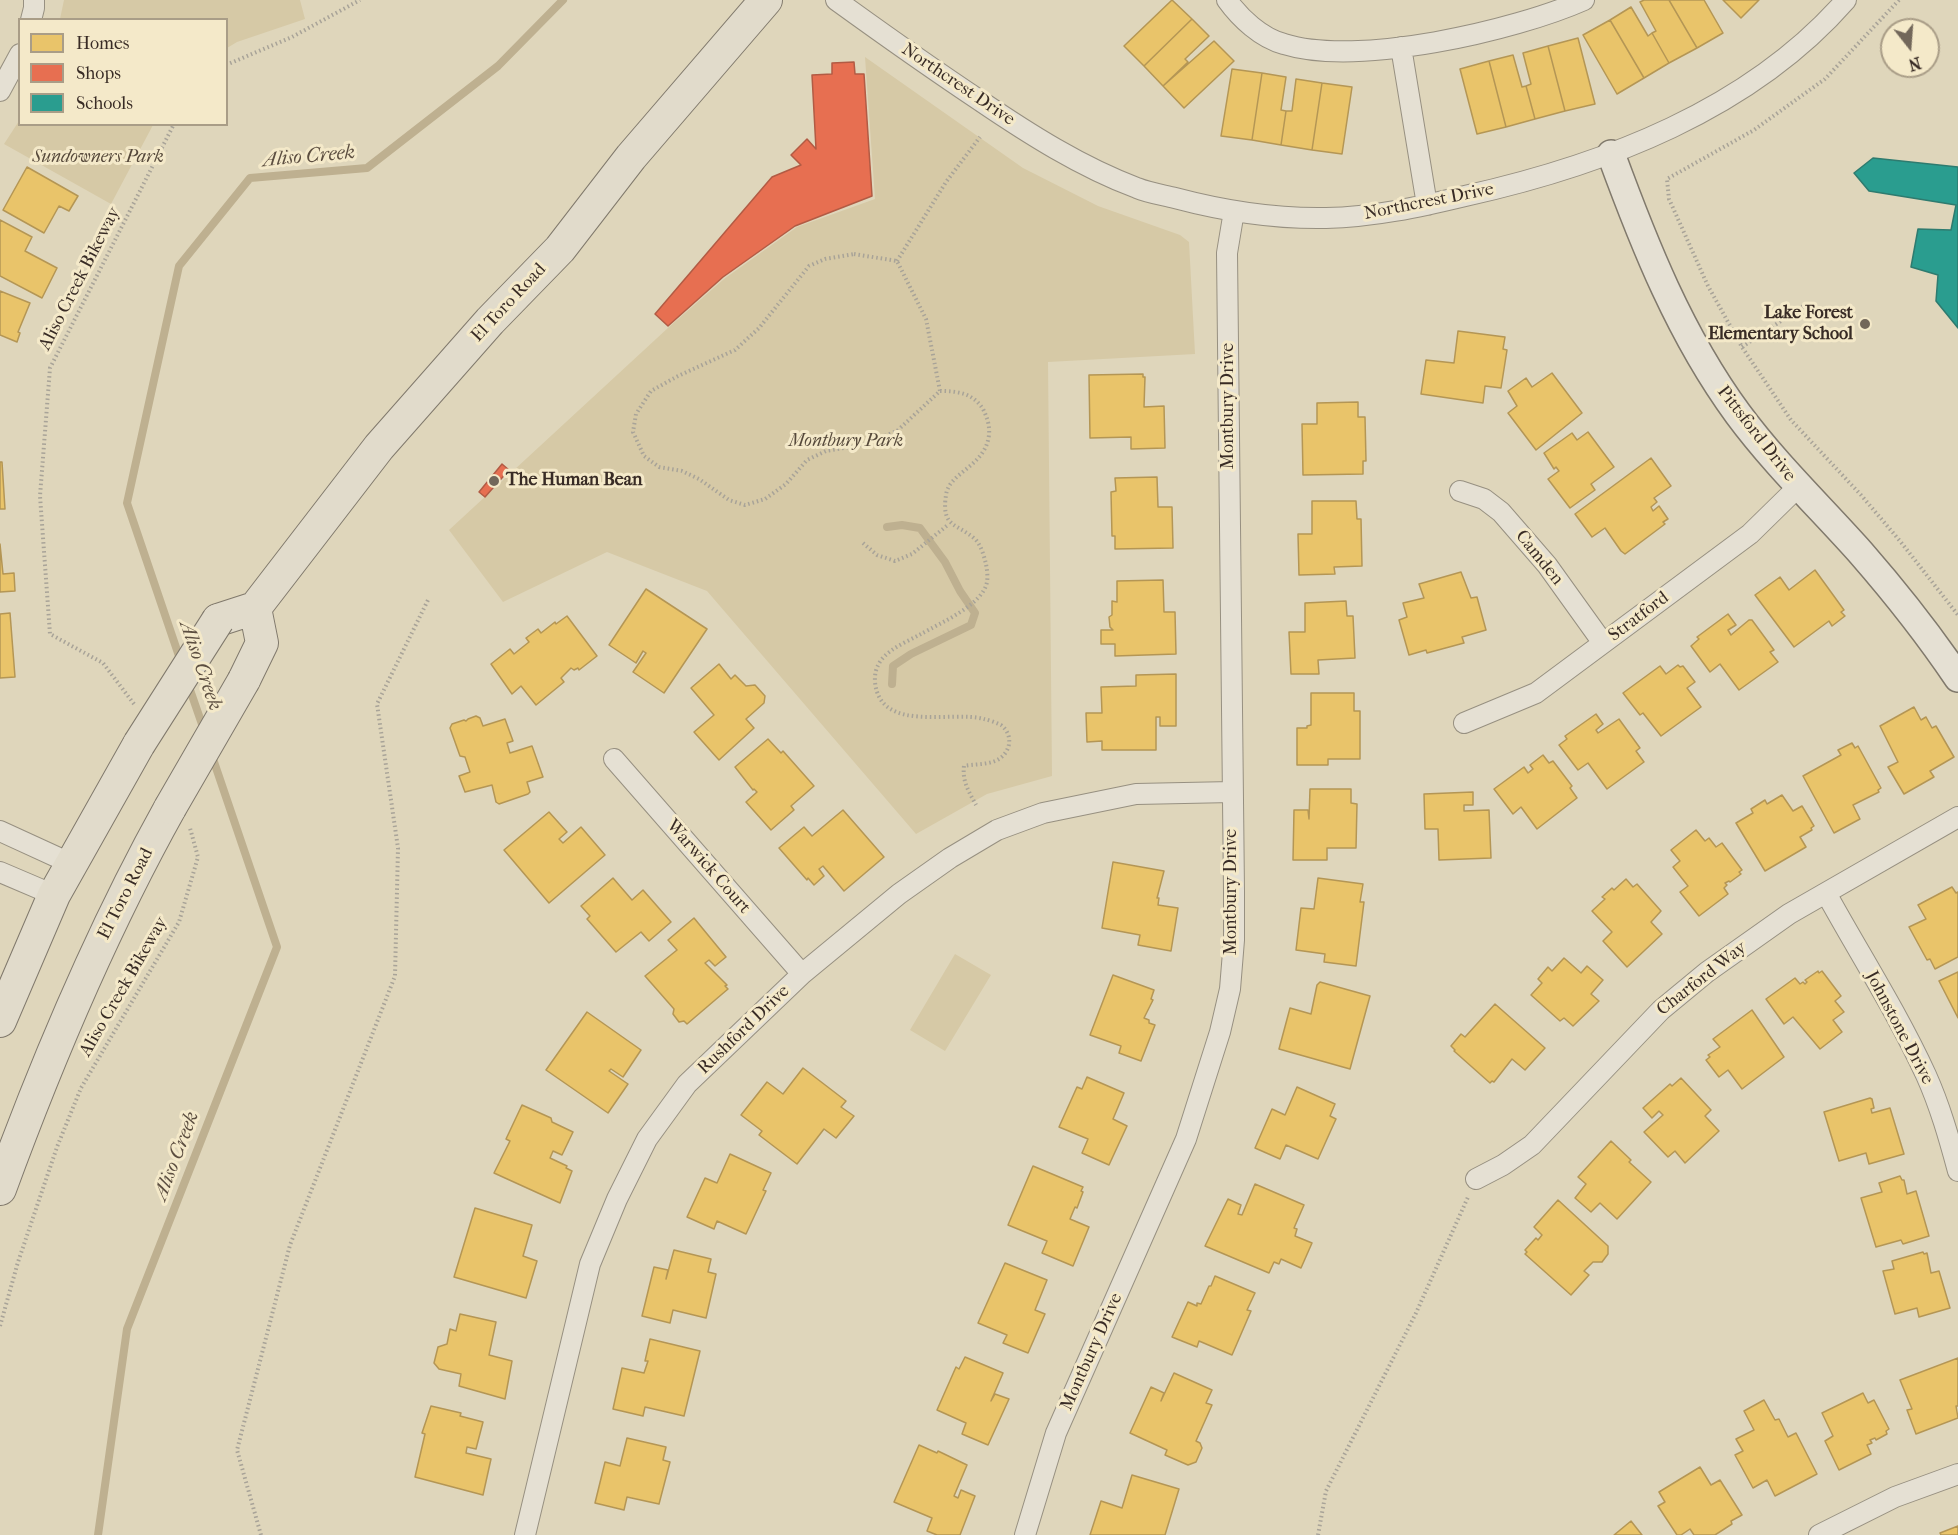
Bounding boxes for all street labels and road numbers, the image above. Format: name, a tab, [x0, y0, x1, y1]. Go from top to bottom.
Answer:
street label: Northcrest Drive	[897, 39, 1019, 131]
street label: Northcrest Drive	[1362, 179, 1496, 225]
street label: Aliso Creek Bikeway	[35, 204, 125, 354]
street label: El Toro Road	[467, 259, 551, 347]
street label: Montbury Drive	[1218, 343, 1240, 469]
street label: Pittsford Drive	[1712, 382, 1800, 486]
street label: Camden	[1510, 526, 1568, 590]
street label: Stratford	[1605, 587, 1673, 647]
street label: Warwick Court	[661, 816, 755, 918]
street label: Montbury Drive	[1221, 829, 1243, 955]
street label: El Toro Road	[94, 845, 158, 943]
street label: Aliso Creek Bikeway	[75, 913, 173, 1061]
street label: Charford Way	[1653, 937, 1751, 1021]
street label: Johnstone Drive	[1860, 968, 1938, 1088]
street label: Rushford Drive	[694, 981, 794, 1079]
street label: Montbury Drive	[1056, 1290, 1128, 1414]

